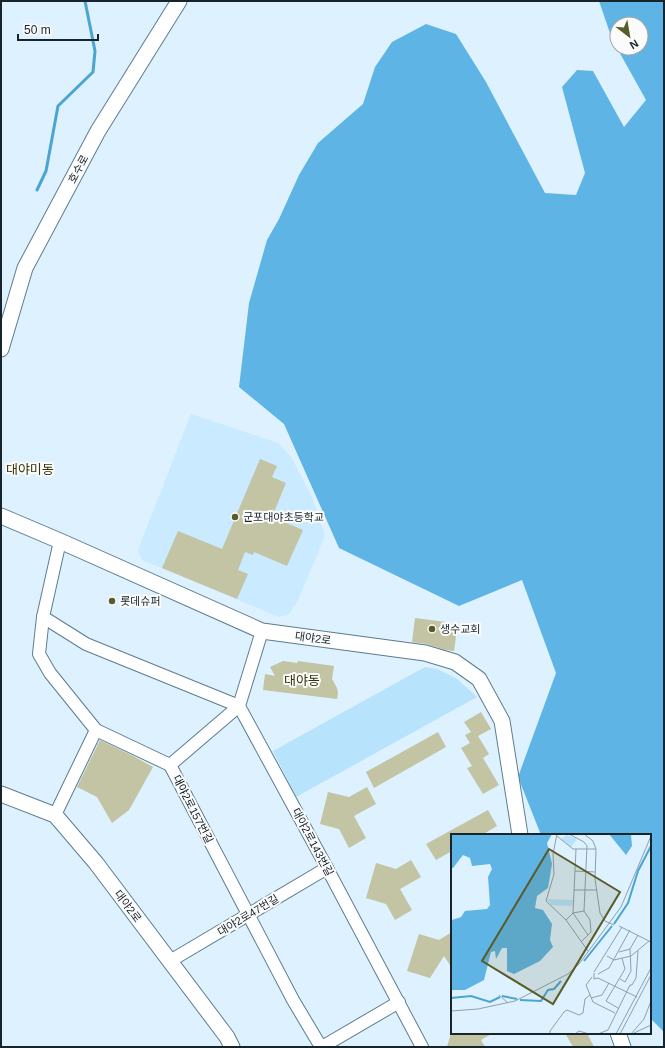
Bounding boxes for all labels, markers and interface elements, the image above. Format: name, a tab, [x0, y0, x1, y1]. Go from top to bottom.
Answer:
scale bar	[18, 16, 98, 42]
north arrow	[609, 16, 649, 56]
text: 50 m	[24, 23, 51, 37]
text: N	[628, 37, 641, 52]
street label: 호수로	[66, 153, 90, 185]
district label: 대야미동	[6, 462, 54, 477]
place label: 군포대야초등학교	[243, 511, 324, 523]
marker: 군포대야초등학교	[230, 512, 240, 522]
place label: 롯데슈퍼	[120, 595, 160, 607]
marker: 롯데슈퍼	[107, 596, 117, 606]
place label: 생수교회	[440, 623, 480, 635]
marker: 생수교회	[427, 624, 437, 634]
street label: 대야2로	[294, 630, 332, 646]
district label: 대야동	[284, 673, 320, 688]
street label: 대야2로157번길	[171, 773, 215, 845]
street label: 대야2로143번길	[290, 806, 336, 878]
inset map	[451, 834, 651, 1034]
street label: 대야2로	[112, 888, 144, 924]
street label: 대야2로47번길	[215, 892, 281, 938]

